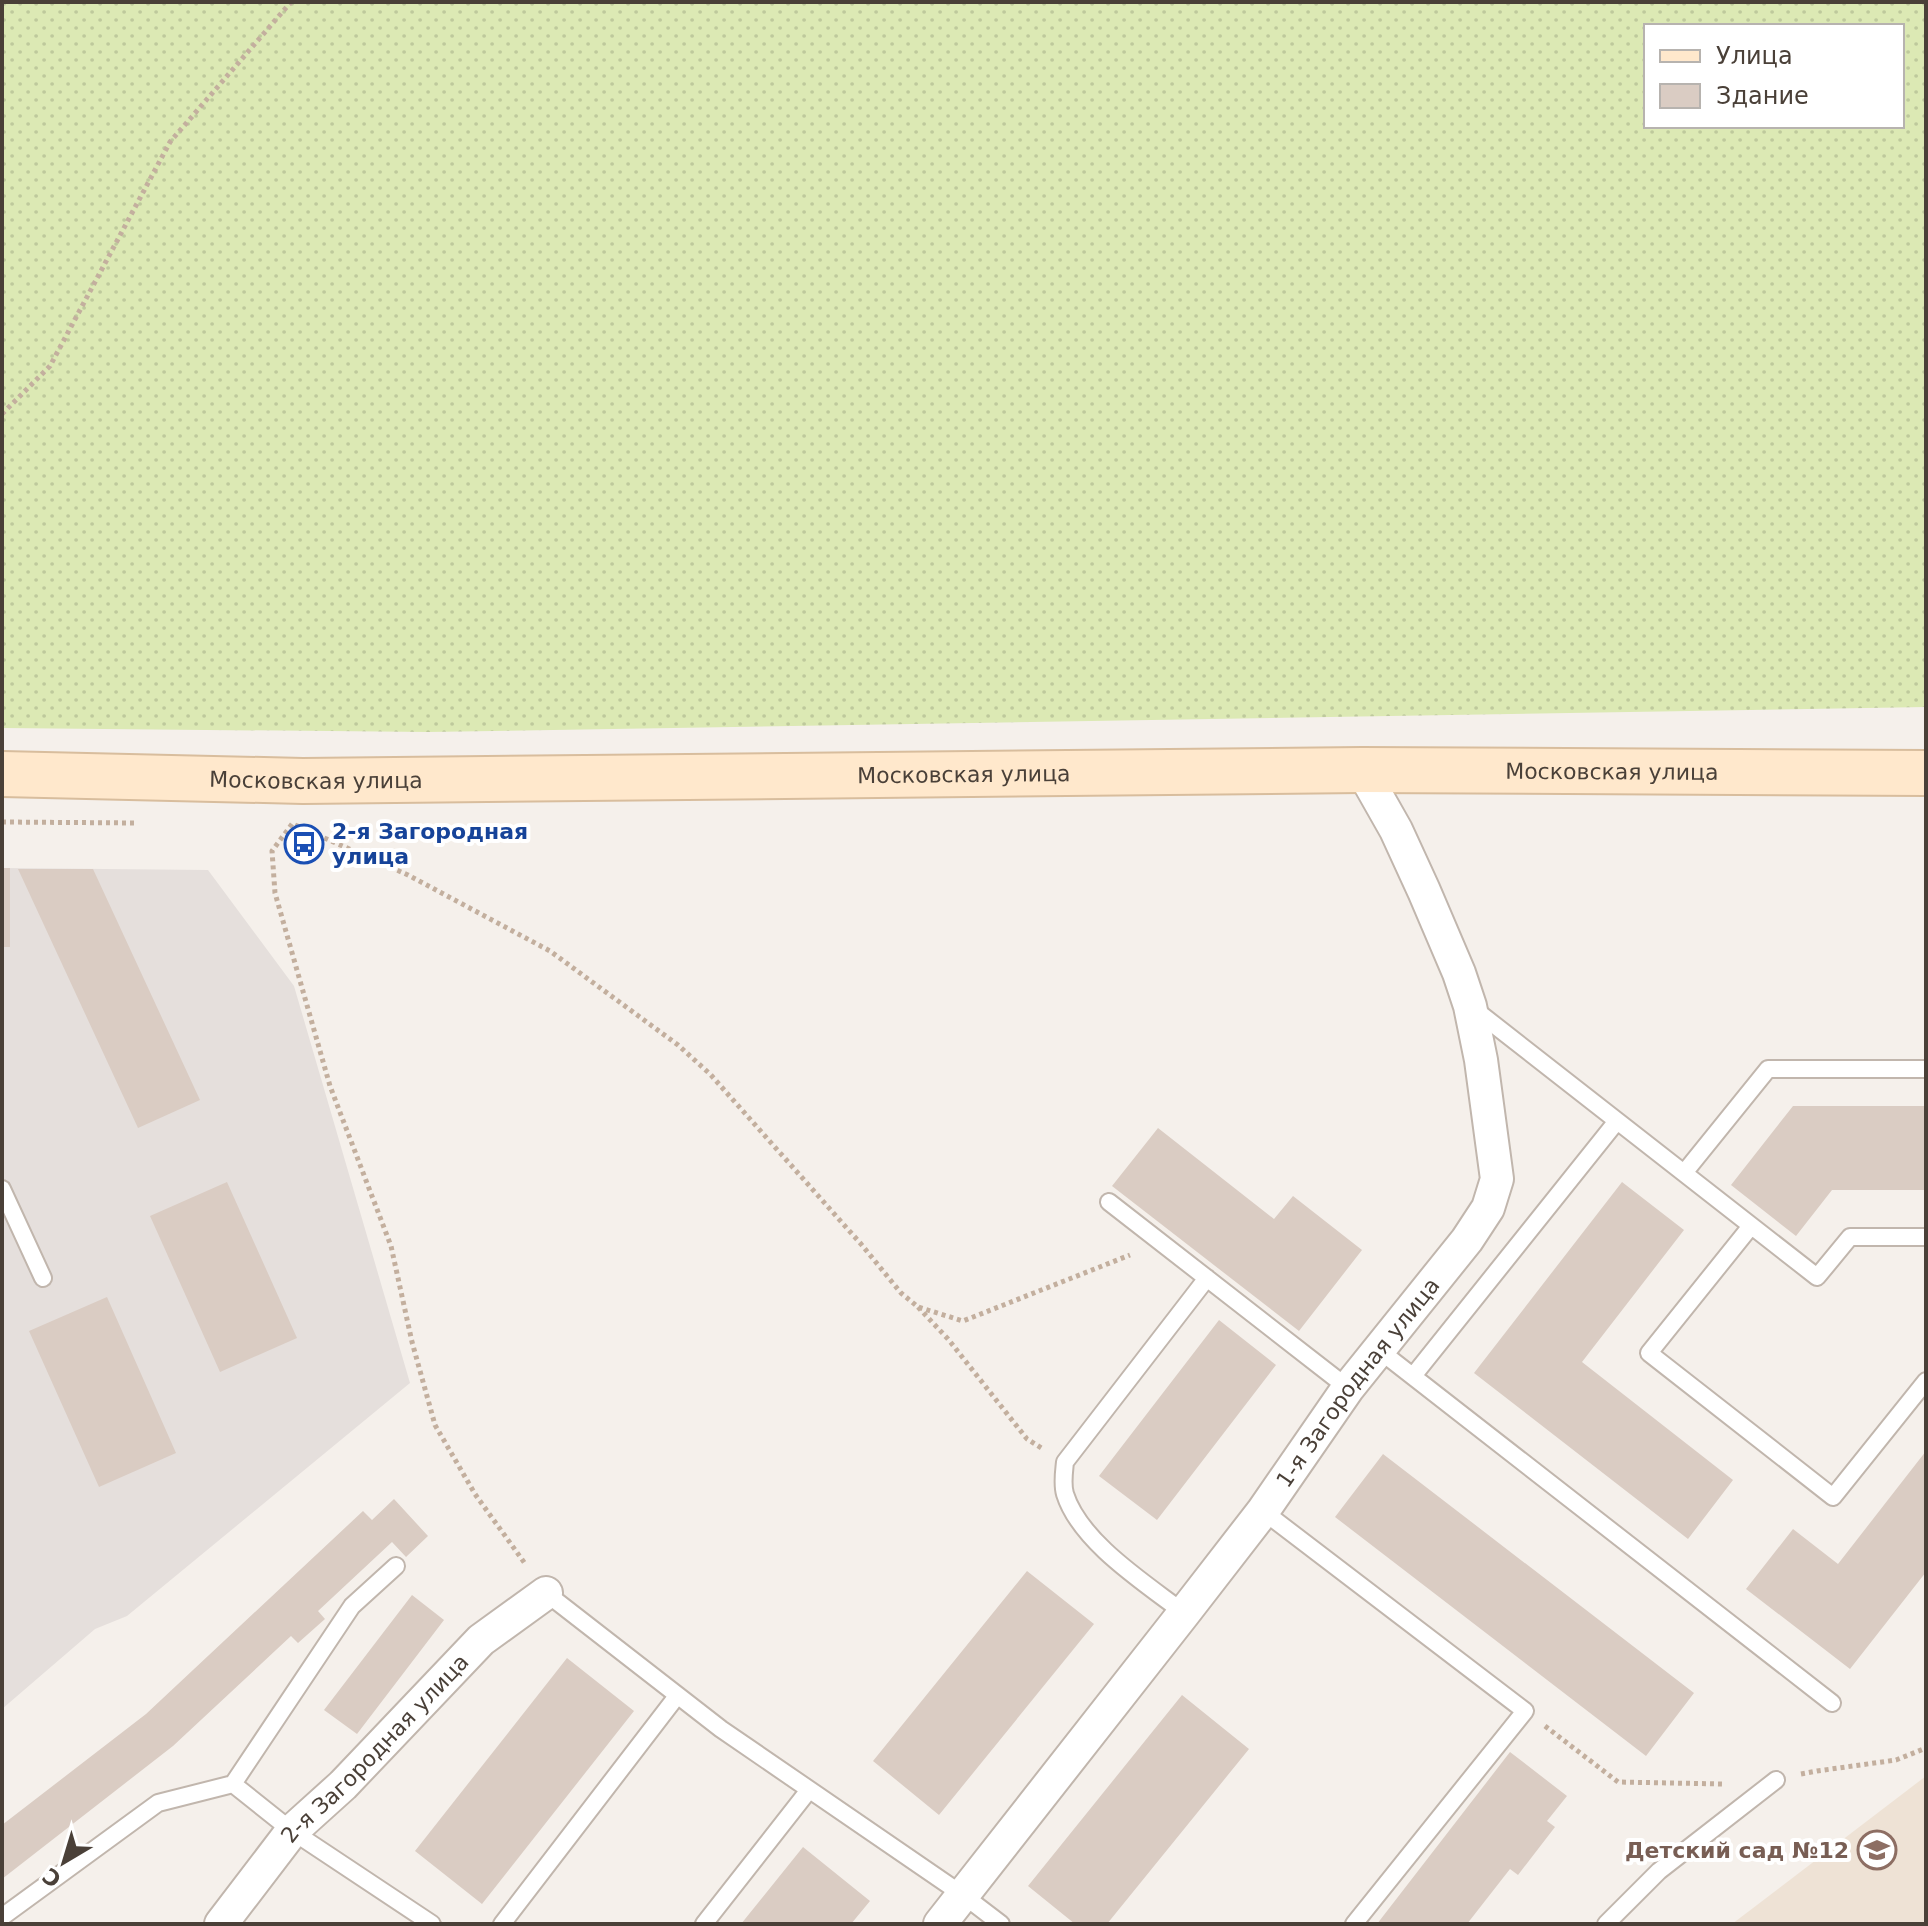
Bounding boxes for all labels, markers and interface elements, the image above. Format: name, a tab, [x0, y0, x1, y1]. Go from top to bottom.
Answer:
legend	[1644, 24, 1904, 128]
text: Улица	[1716, 42, 1793, 70]
text: Здание	[1716, 82, 1809, 110]
street label: Московская улица	[1505, 759, 1719, 785]
street label: Московская улица	[857, 761, 1071, 788]
street label: Московская улица	[209, 767, 423, 794]
place label: 2-я Загородная улица	[332, 819, 528, 869]
bus stop icon: 2-я Загородная улица	[283, 823, 325, 865]
street label: 1-я Загородная улица	[1271, 1273, 1445, 1492]
street label: 2-я Загородная улица	[276, 1649, 474, 1847]
north arrow	[24, 1822, 104, 1902]
school or university icon: Детский сад №12	[1856, 1829, 1898, 1871]
place label: Детский сад №12	[1625, 1838, 1849, 1863]
text: С	[38, 1863, 66, 1892]

